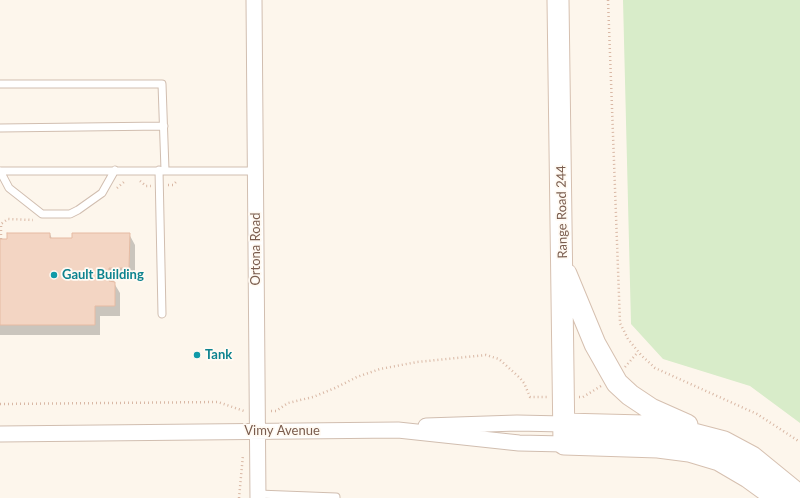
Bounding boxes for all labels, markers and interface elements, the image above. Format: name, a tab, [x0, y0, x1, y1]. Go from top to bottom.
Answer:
street label: Range Road 244	[553, 165, 571, 259]
street label: Ortona Road	[248, 213, 264, 285]
place label: Gault Building	[62, 267, 144, 283]
marker: Gault Building	[49, 270, 59, 280]
place label: Tank	[205, 347, 232, 363]
marker: Tank	[192, 350, 202, 360]
street label: Vimy Avenue	[244, 423, 320, 439]

